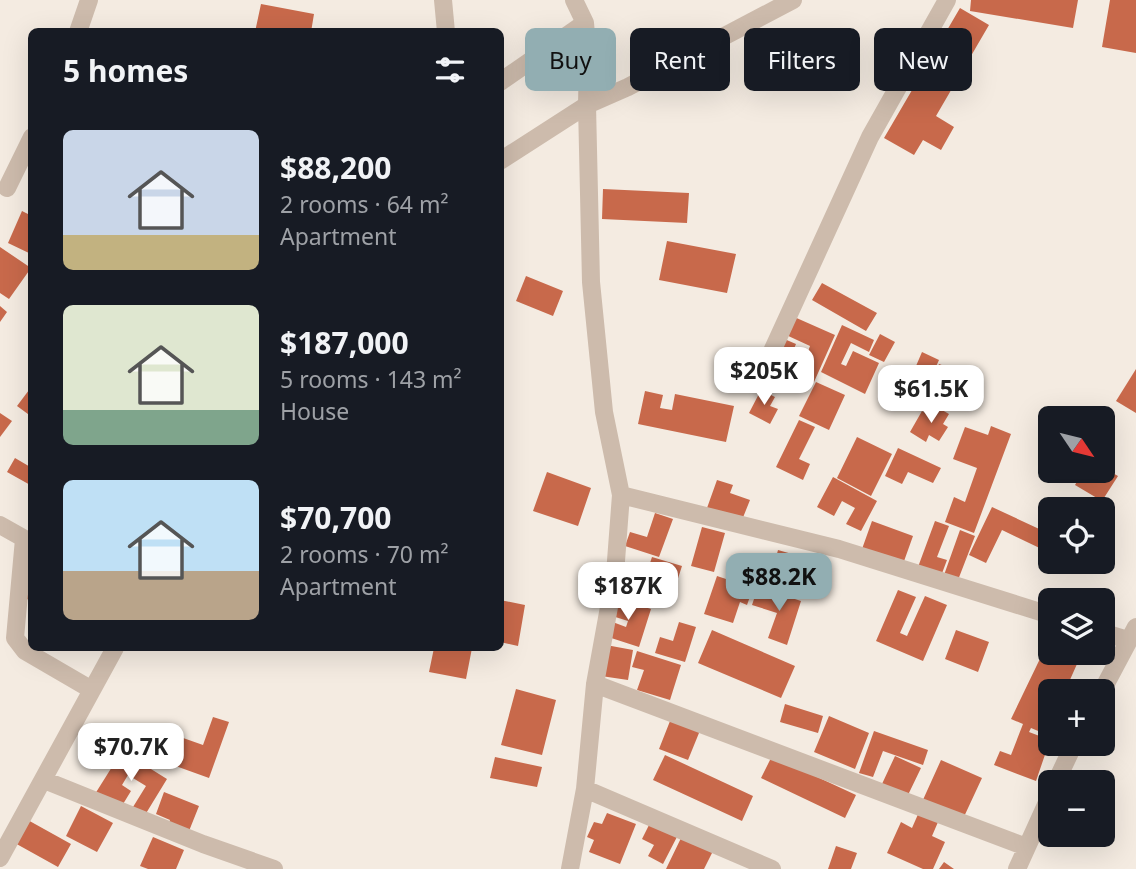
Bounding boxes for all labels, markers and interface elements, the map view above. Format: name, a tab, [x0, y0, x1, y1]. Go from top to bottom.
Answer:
chip: Buy	[525, 28, 616, 91]
chip: Rent	[630, 28, 730, 91]
chip: Filters	[744, 28, 860, 91]
chip: New	[874, 28, 972, 91]
text: 5 homes	[63, 50, 188, 91]
icon: filters	[431, 51, 469, 89]
text: $88,200	[280, 147, 392, 188]
icon: home	[119, 158, 203, 242]
text: 2 rooms · 64 m²	[280, 188, 449, 220]
text: Apartment	[280, 220, 397, 252]
text: $187,000	[280, 322, 409, 363]
icon: home	[119, 333, 203, 417]
pin: $205K	[715, 348, 813, 407]
text: $205K	[730, 354, 798, 386]
text: 5 rooms · 143 m²	[280, 363, 462, 395]
pin: $61.5K	[874, 366, 988, 425]
text: $61.5K	[894, 372, 968, 404]
text: House	[280, 395, 349, 427]
north arrow	[1038, 406, 1115, 483]
map controls	[1038, 406, 1115, 847]
text: $70,700	[280, 497, 392, 538]
button: locate	[1038, 497, 1115, 574]
icon: home	[119, 508, 203, 592]
text: 2 rooms · 70 m²	[280, 538, 449, 570]
pin: $88.2K	[722, 554, 836, 613]
text: $88.2K	[742, 560, 816, 592]
pin: $187K	[579, 562, 677, 622]
text: $187K	[594, 569, 662, 601]
text: Apartment	[280, 570, 397, 602]
button: layers	[1038, 588, 1115, 665]
button: +	[1038, 679, 1115, 756]
pin: $70.7K	[74, 724, 188, 783]
text: $70.7K	[94, 730, 168, 762]
button: −	[1038, 770, 1115, 847]

